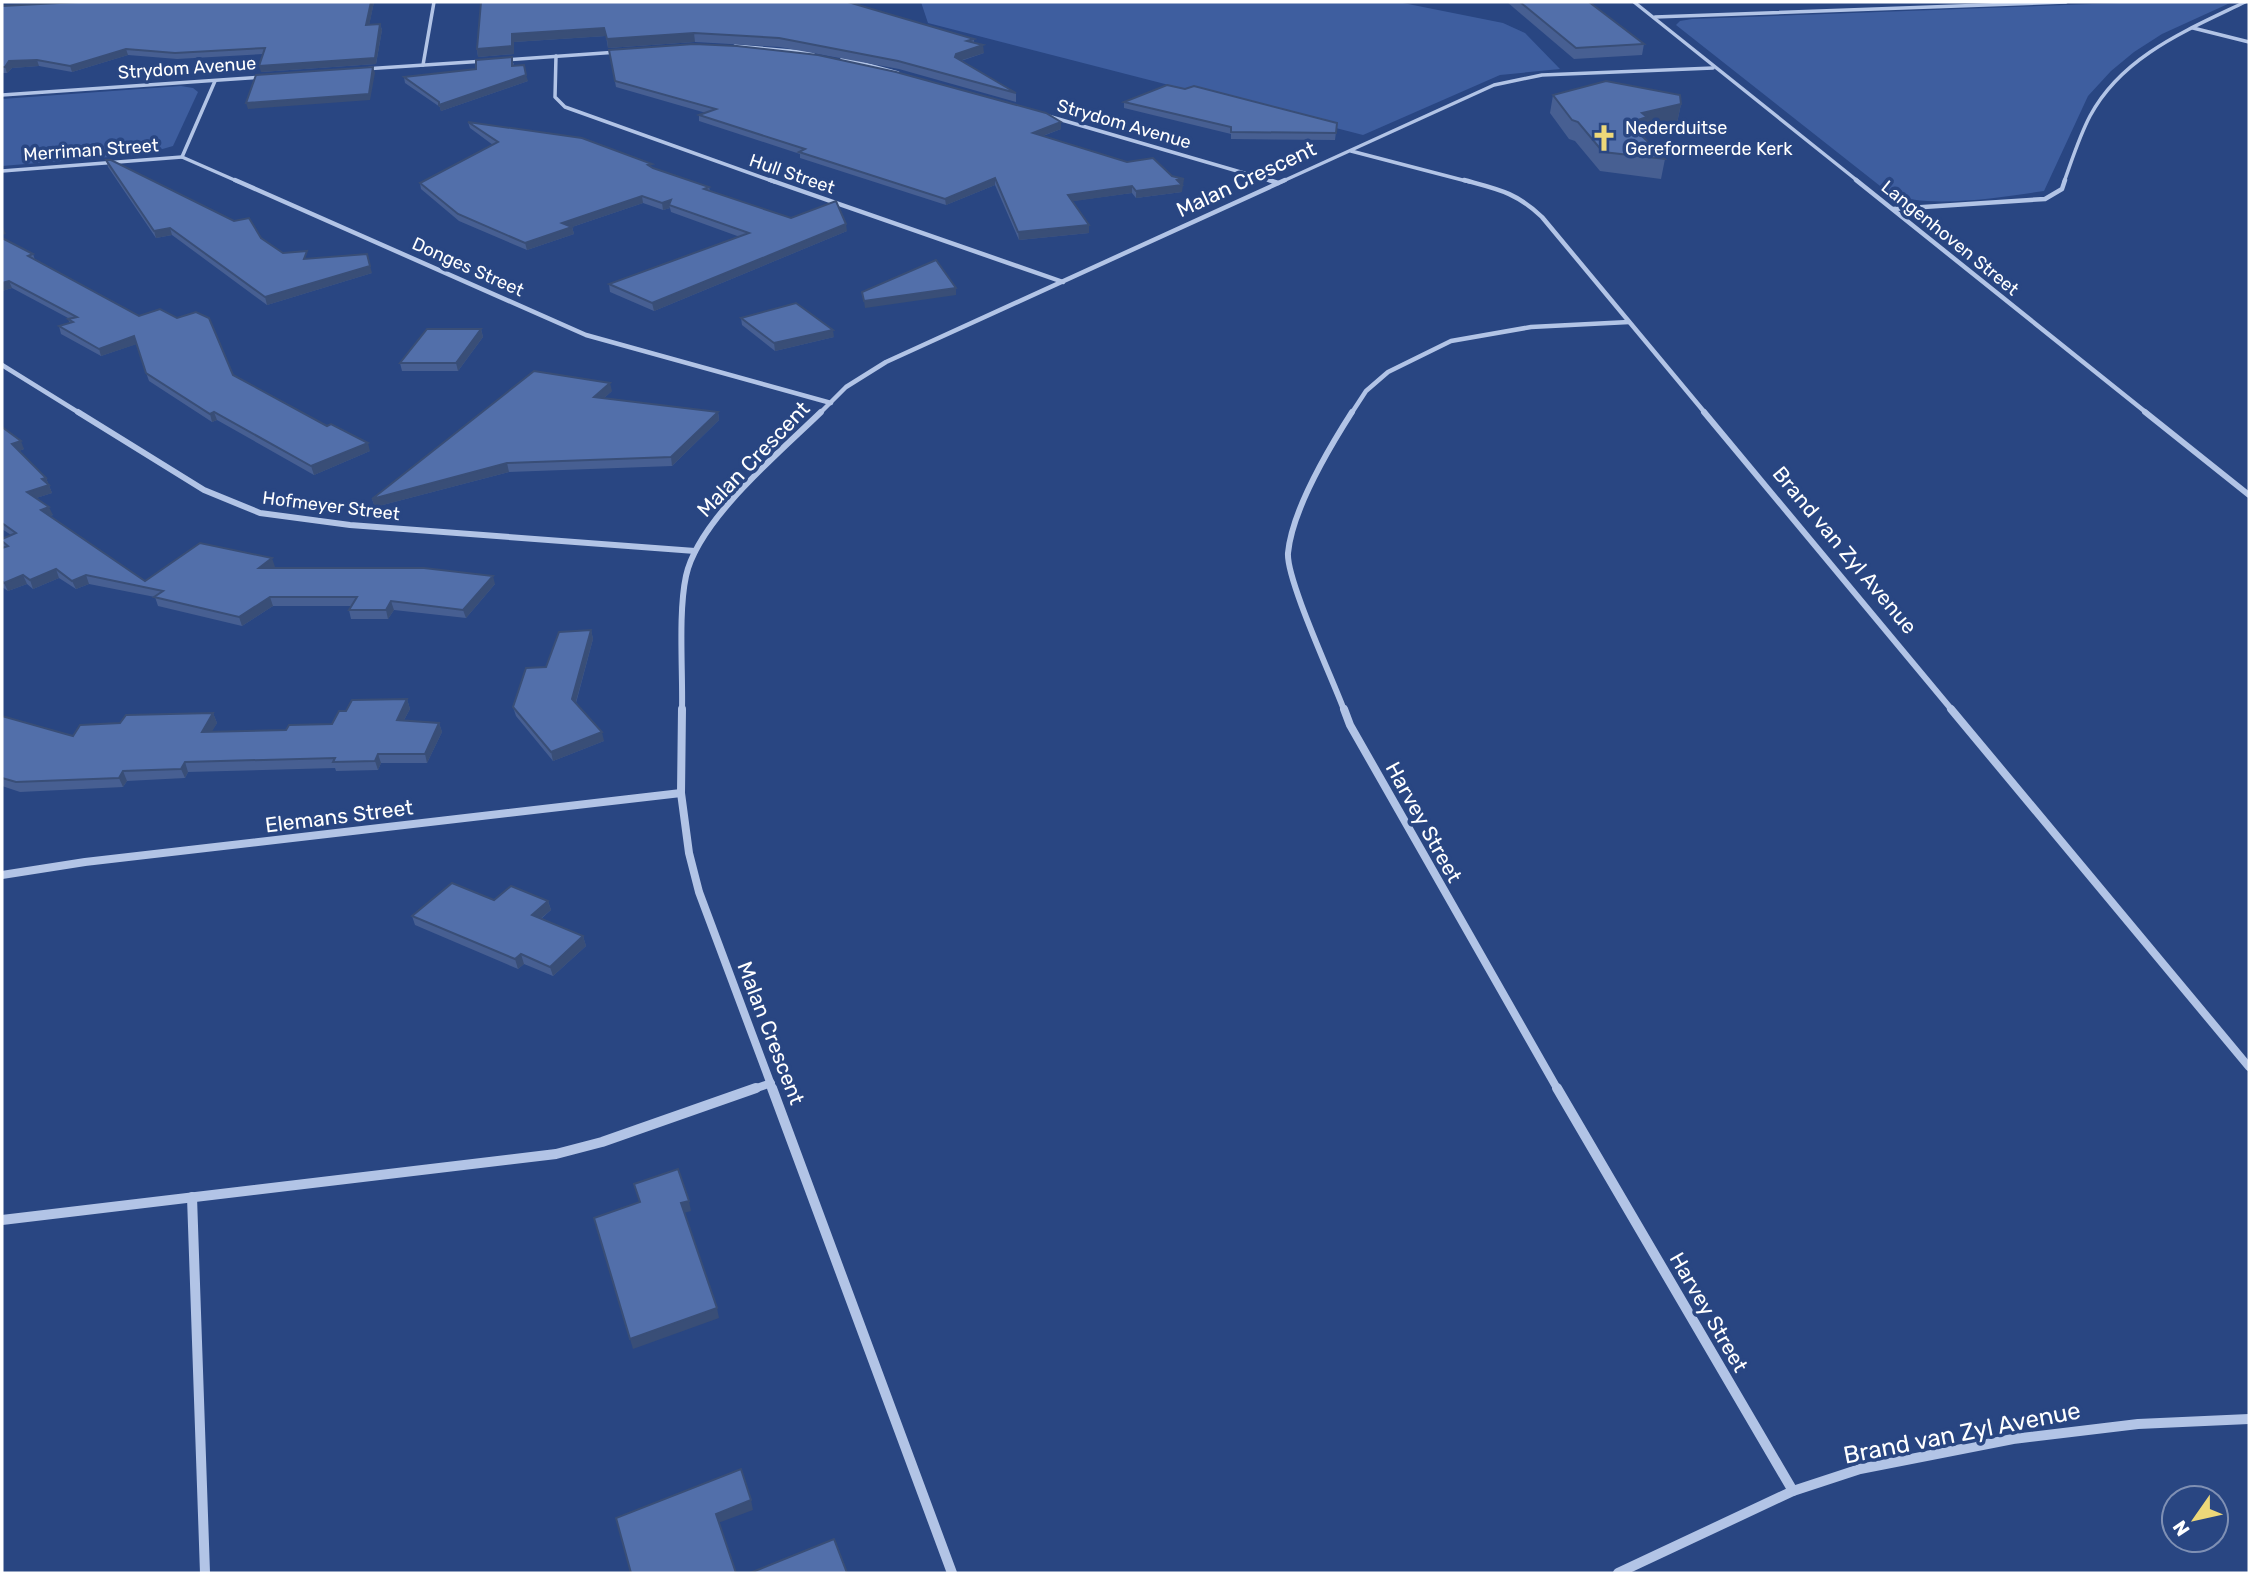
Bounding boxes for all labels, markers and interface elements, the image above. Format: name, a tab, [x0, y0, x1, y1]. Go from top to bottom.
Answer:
street label: Strydom Avenue	[117, 52, 257, 84]
street label: Strydom Avenue	[1054, 94, 1194, 154]
place label: Nederduitse Gereformeerde Kerk	[1625, 117, 1793, 160]
church icon: Nederduitse Gereformeerde Kerk	[1589, 123, 1619, 153]
street label: Merriman Street	[23, 134, 159, 166]
street label: Malan Crescent	[1172, 136, 1320, 222]
street label: Hull Street	[746, 149, 838, 199]
street label: Langenhoven Street	[1877, 176, 2023, 300]
street label: Donges Street	[409, 233, 527, 301]
street label: Malan Crescent	[691, 396, 815, 522]
street label: Brand van Zyl Avenue	[1768, 461, 1922, 639]
street label: Hofmeyer Street	[261, 487, 401, 525]
street label: Harvey Street	[1381, 757, 1467, 887]
street label: Elemans Street	[263, 795, 415, 837]
street label: Malan Crescent	[732, 958, 810, 1108]
street label: Harvey Street	[1665, 1248, 1753, 1376]
street label: Brand van Zyl Avenue	[1841, 1396, 2083, 1470]
north arrow	[2160, 1484, 2230, 1554]
text: N	[2168, 1516, 2195, 1540]

